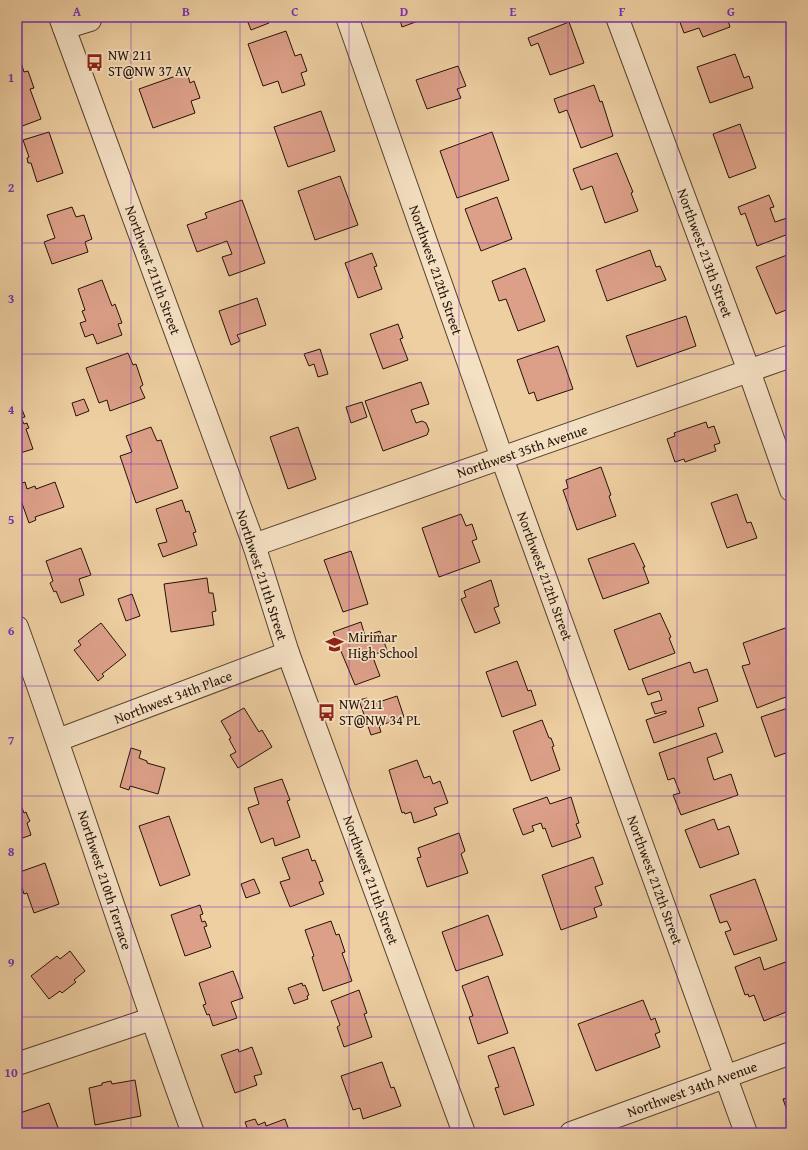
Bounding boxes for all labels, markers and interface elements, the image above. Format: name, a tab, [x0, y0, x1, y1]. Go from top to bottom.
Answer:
text: A	[73, 2, 82, 21]
text: B	[182, 2, 190, 21]
text: C	[291, 2, 299, 21]
text: D	[400, 2, 408, 21]
text: E	[510, 2, 517, 21]
text: F	[619, 2, 626, 21]
text: G	[727, 2, 735, 21]
place label: NW 211 ST@NW 37 AV	[108, 45, 192, 81]
bus stop icon: NW 211 ST@NW 37 AV	[85, 53, 105, 73]
text: 1	[8, 68, 14, 87]
text: 2	[8, 178, 15, 197]
street label: Northwest 213th Street	[672, 186, 738, 320]
street label: Northwest 212th Street	[404, 202, 468, 338]
street label: Northwest 211th Street	[120, 203, 186, 337]
text: 3	[8, 289, 14, 308]
text: 4	[8, 400, 15, 419]
street label: Northwest 35th Avenue	[454, 419, 590, 483]
street label: Northwest 211th Street	[231, 507, 293, 643]
street label: Northwest 212th Street	[512, 509, 578, 643]
text: 5	[8, 510, 15, 529]
text: 6	[8, 621, 15, 640]
place label: Mirimar High School	[348, 627, 418, 663]
school or university icon: Mirimar High School	[325, 635, 345, 655]
street label: Northwest 34th Place	[111, 665, 235, 729]
place label: NW 211 ST@NW 34 PL	[339, 694, 421, 730]
bus stop icon: NW 211 ST@NW 34 PL	[316, 702, 336, 722]
text: 7	[8, 731, 15, 750]
street label: Northwest 210th Terrace	[73, 808, 137, 953]
street label: Northwest 211th Street	[338, 813, 404, 947]
street label: Northwest 212th Street	[622, 813, 688, 947]
text: 8	[8, 842, 15, 861]
text: 9	[8, 953, 15, 972]
street label: Northwest 34th Avenue	[624, 1056, 760, 1122]
text: 10	[4, 1063, 18, 1082]

